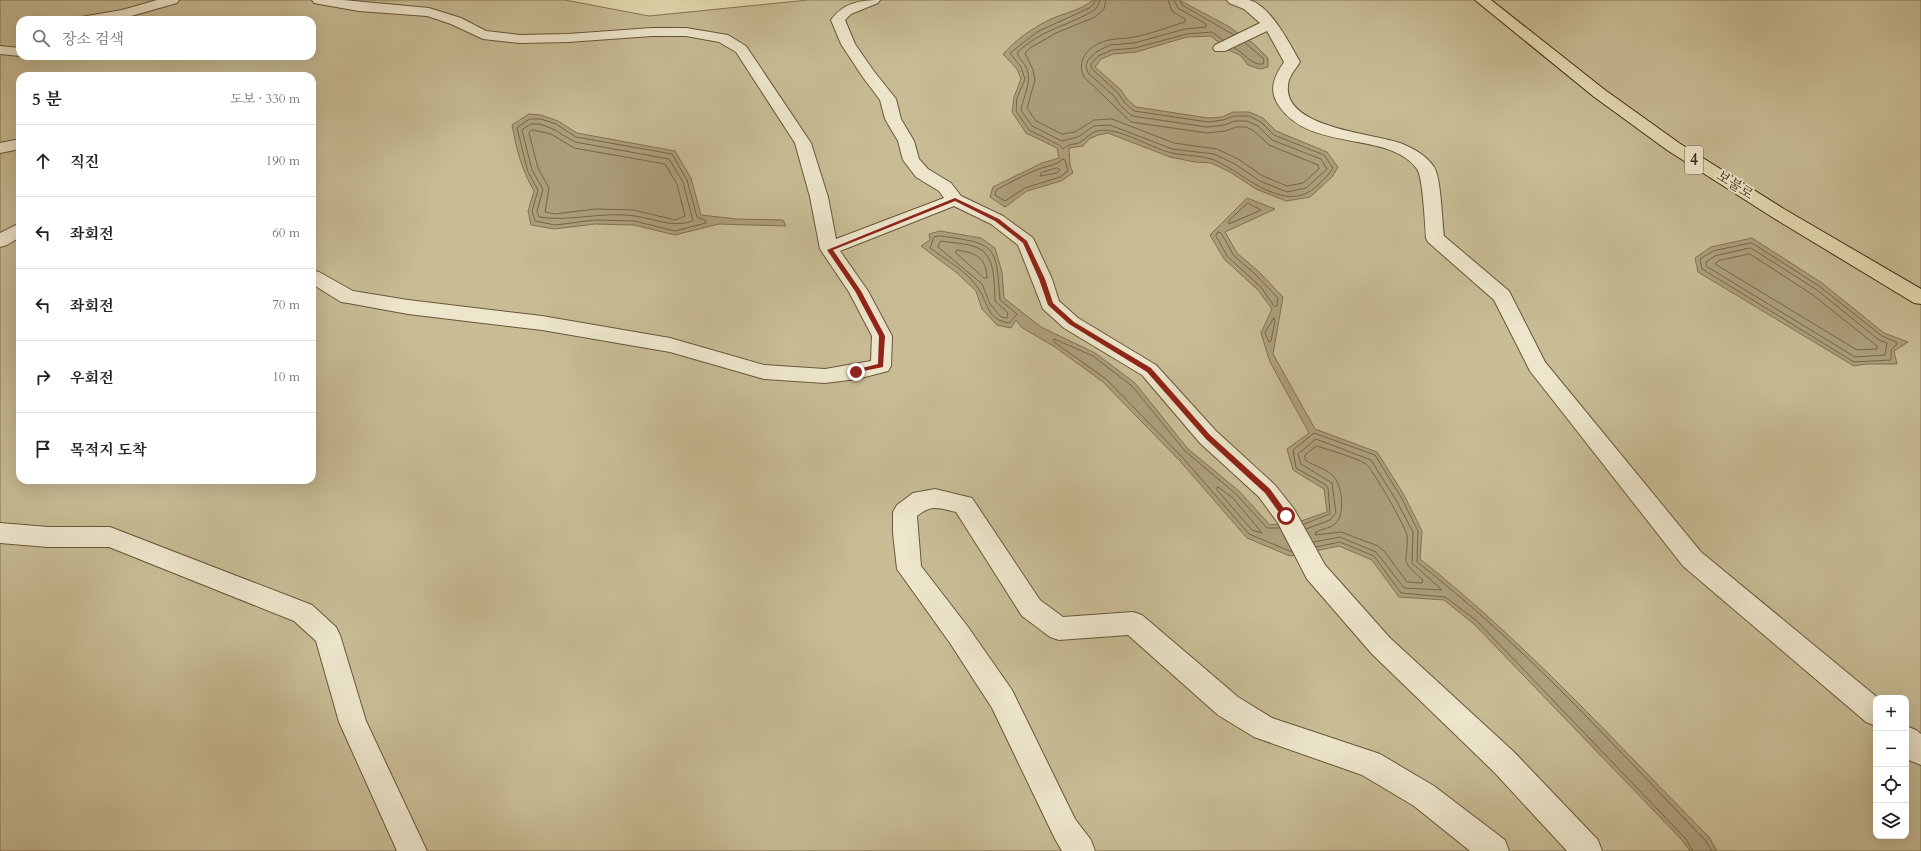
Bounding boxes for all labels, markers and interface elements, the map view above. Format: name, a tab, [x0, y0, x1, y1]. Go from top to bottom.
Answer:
search box	[16, 16, 316, 60]
icon: search	[30, 27, 52, 49]
text: 장소 검색	[62, 29, 124, 49]
text: 5 분	[32, 88, 62, 111]
text: 도보 · 330 m	[230, 90, 300, 108]
road number: 4	[1685, 146, 1703, 174]
icon: ahead	[32, 150, 54, 172]
text: 직진	[70, 152, 99, 172]
text: 190 m	[266, 152, 300, 170]
street label: 보불로	[1713, 166, 1758, 204]
icon: left	[32, 222, 54, 244]
text: 좌회전	[70, 224, 113, 244]
text: 60 m	[272, 224, 300, 242]
icon: left	[32, 294, 54, 316]
text: 좌회전	[70, 296, 113, 316]
text: 70 m	[272, 296, 300, 314]
route end	[847, 363, 865, 381]
icon: right	[32, 366, 54, 388]
text: 우회전	[70, 368, 113, 388]
text: 10 m	[272, 368, 300, 386]
icon: arrive	[32, 438, 54, 460]
text: 목적지 도착	[70, 440, 146, 460]
route start	[1277, 507, 1295, 525]
map controls	[1873, 695, 1909, 839]
button: +	[1873, 695, 1909, 731]
button: −	[1873, 731, 1909, 767]
button: locate	[1873, 767, 1909, 803]
button: layers	[1873, 803, 1909, 839]

